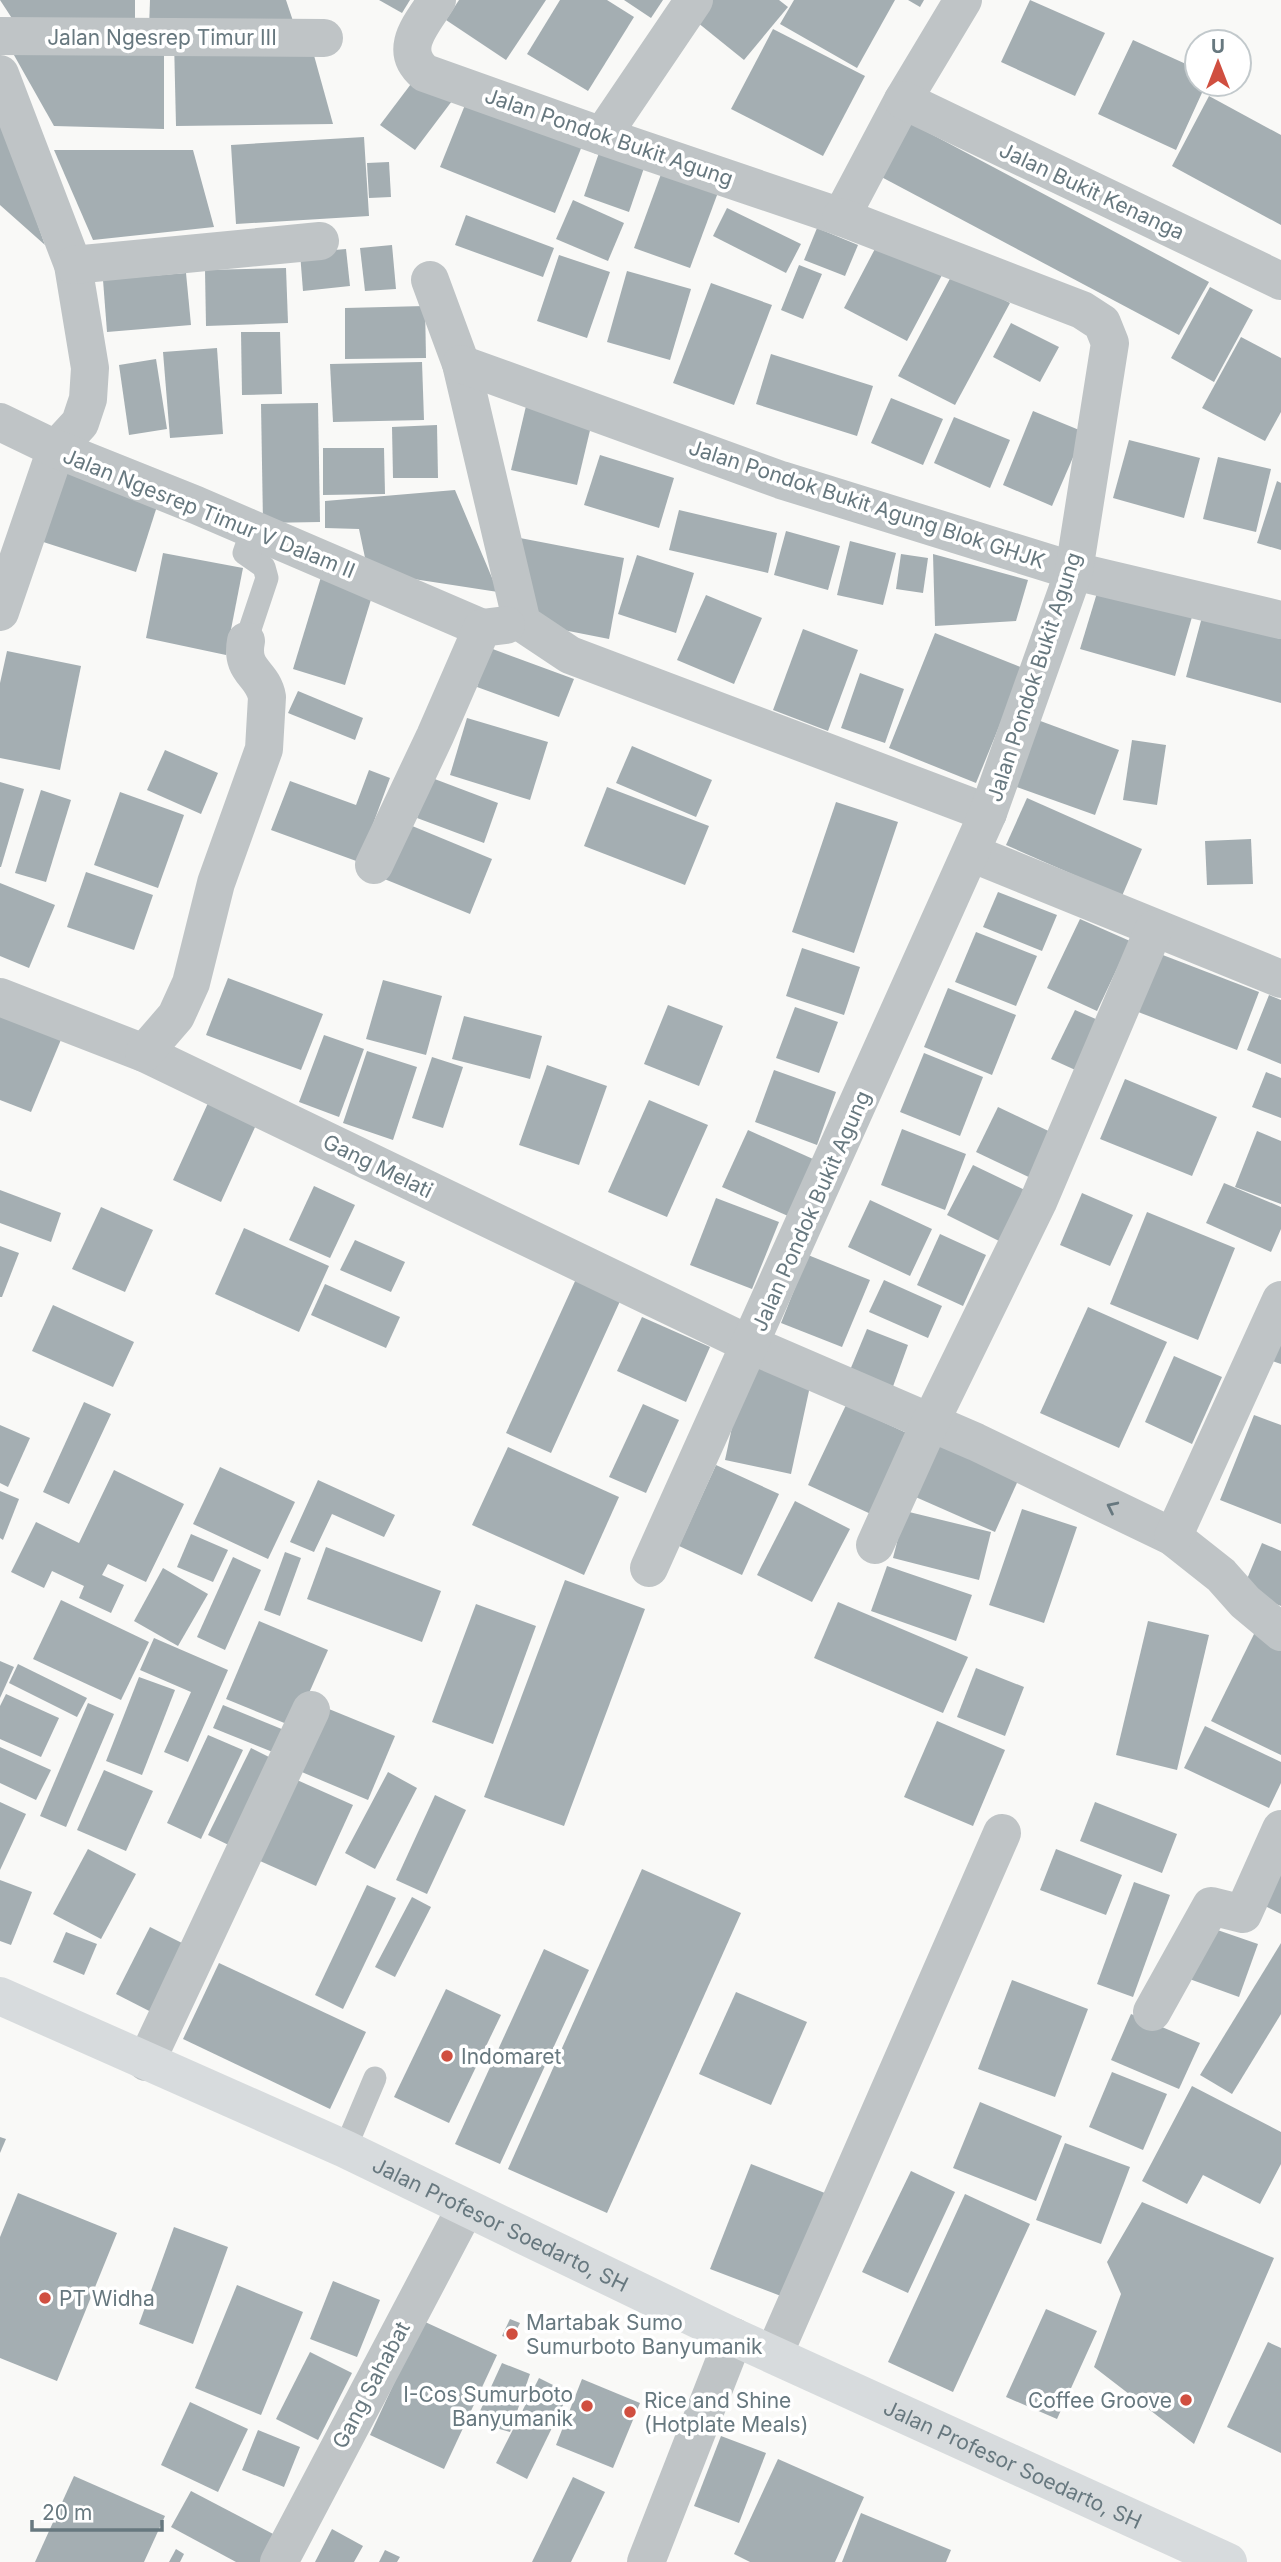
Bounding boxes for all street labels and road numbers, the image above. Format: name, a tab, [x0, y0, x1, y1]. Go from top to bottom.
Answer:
street label: Jalan Ngesrep Timur III	[47, 25, 277, 50]
street label: Jalan Pondok Bukit Agung	[482, 83, 736, 191]
street label: Jalan Bukit Kenanga	[995, 137, 1189, 245]
street label: Jalan Pondok Bukit Agung Blok GHJK	[686, 434, 1048, 574]
street label: Jalan Ngesrep Timur V Dalam II	[59, 443, 359, 583]
street label: Jalan Pondok Bukit Agung	[982, 549, 1086, 805]
street label: Jalan Pondok Bukit Agung	[747, 1087, 875, 1335]
street label: Gang Melati	[319, 1129, 437, 1203]
street label: Jalan Profesor Soedarto, SH	[368, 2152, 632, 2297]
street label: Gang Sahabat	[327, 2317, 415, 2453]
street label: Jalan Profesor Soedarto, SH	[880, 2394, 1146, 2534]

